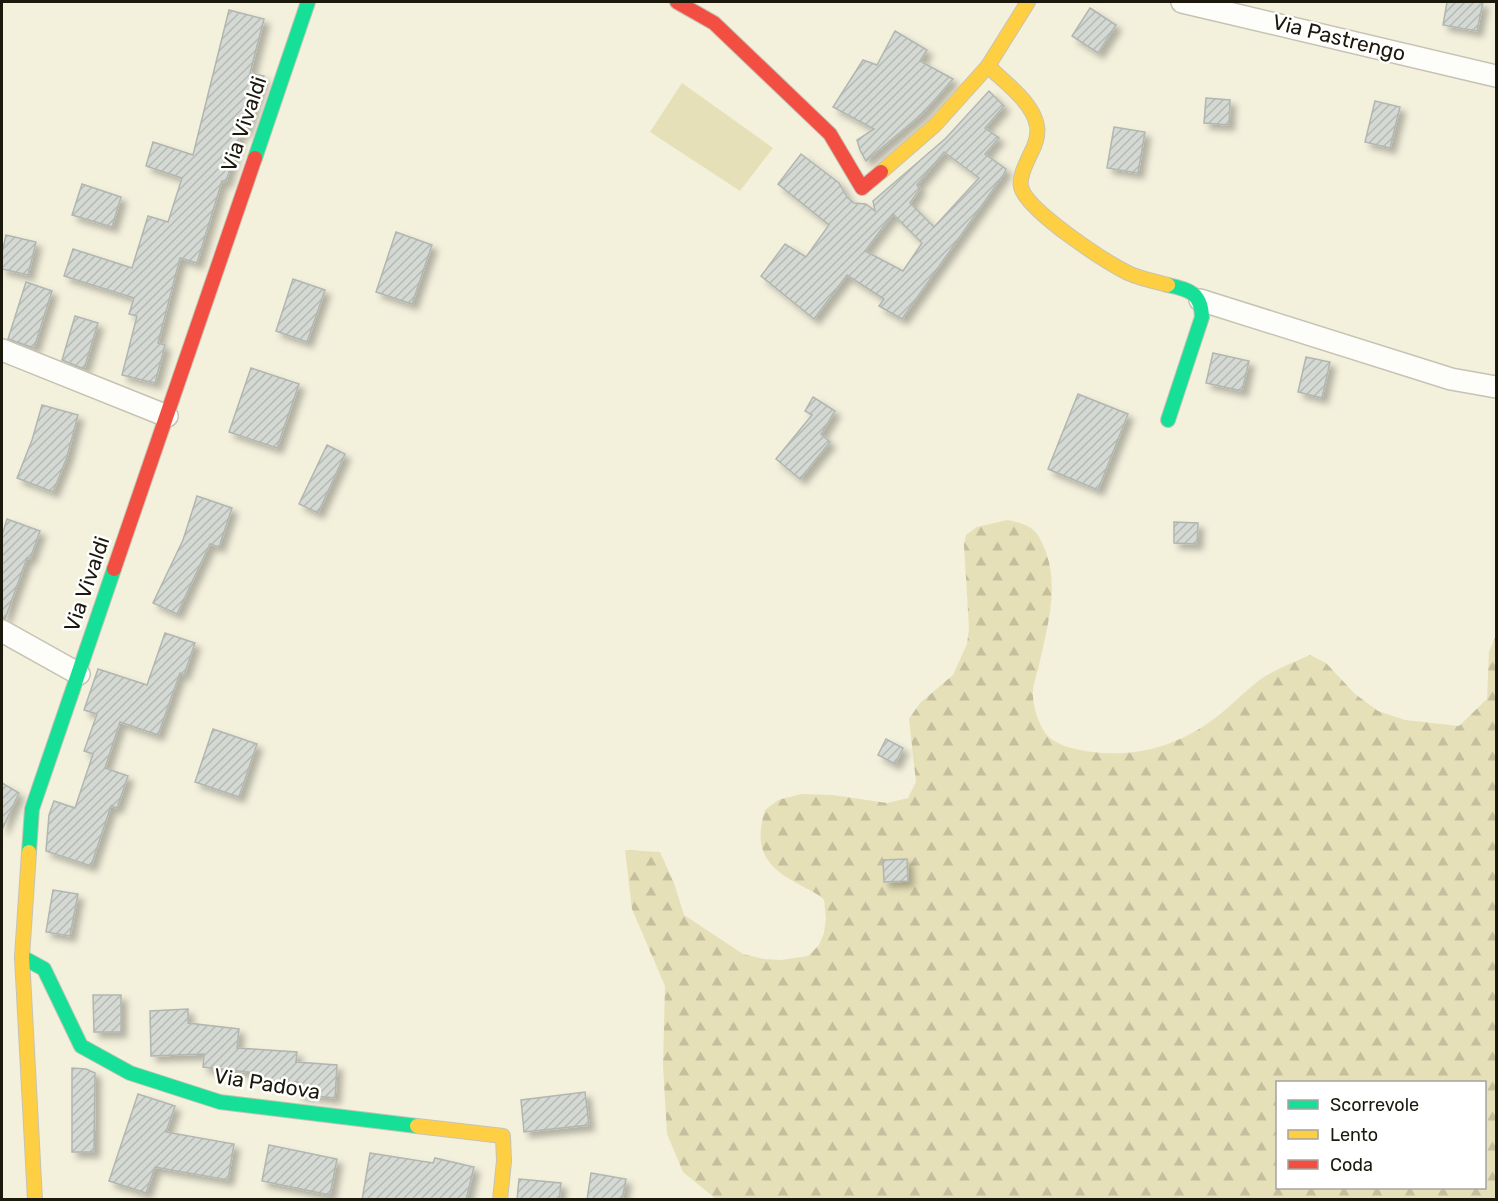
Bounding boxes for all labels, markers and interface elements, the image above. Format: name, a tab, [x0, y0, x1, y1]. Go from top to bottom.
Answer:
street label: Via Pastrengo	[1270, 9, 1408, 66]
street label: Via Vivaldi	[216, 73, 271, 175]
street label: Via Vivaldi	[59, 533, 114, 635]
street label: Via Padova	[212, 1063, 322, 1104]
legend	[1276, 1081, 1486, 1189]
text: Scorrevole	[1330, 1094, 1419, 1116]
text: Lento	[1330, 1124, 1378, 1146]
text: Coda	[1330, 1154, 1373, 1176]

